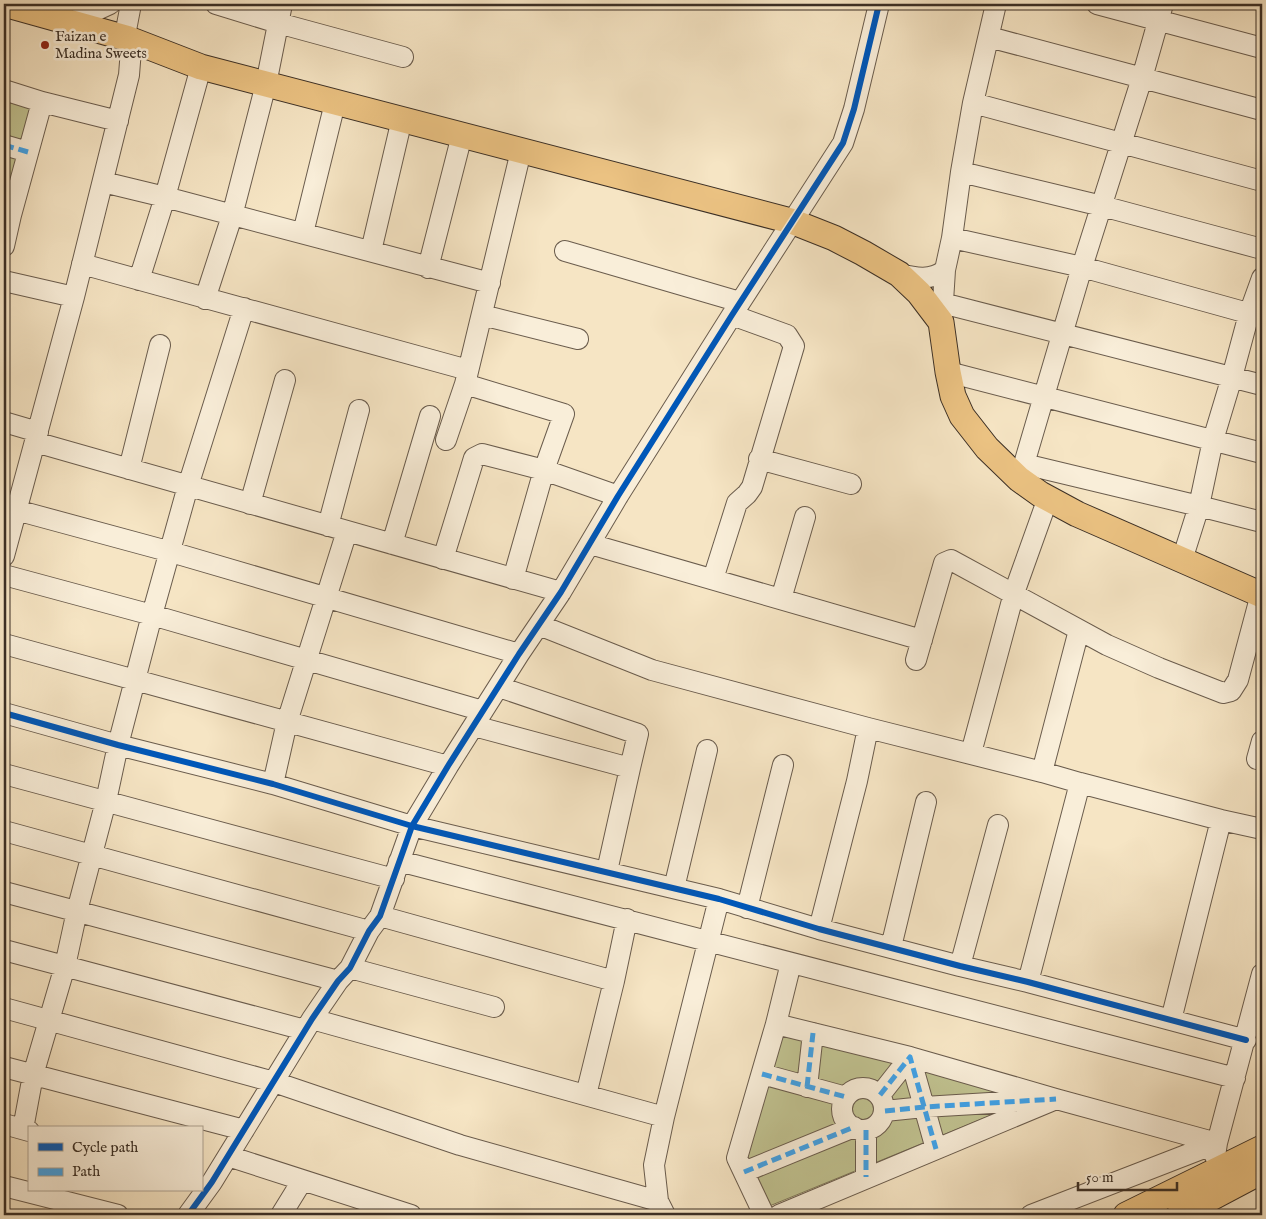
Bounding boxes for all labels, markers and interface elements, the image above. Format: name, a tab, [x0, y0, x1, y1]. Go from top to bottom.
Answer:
place label: Faizan e Madina Sweets	[55, 27, 147, 63]
marker: Faizan e Madina Sweets	[39, 39, 51, 51]
legend	[28, 1126, 202, 1192]
text: Cycle path	[72, 1138, 138, 1157]
scale bar	[1078, 1159, 1177, 1191]
text: Path	[72, 1162, 100, 1181]
text: 50 m	[1086, 1168, 1114, 1187]

